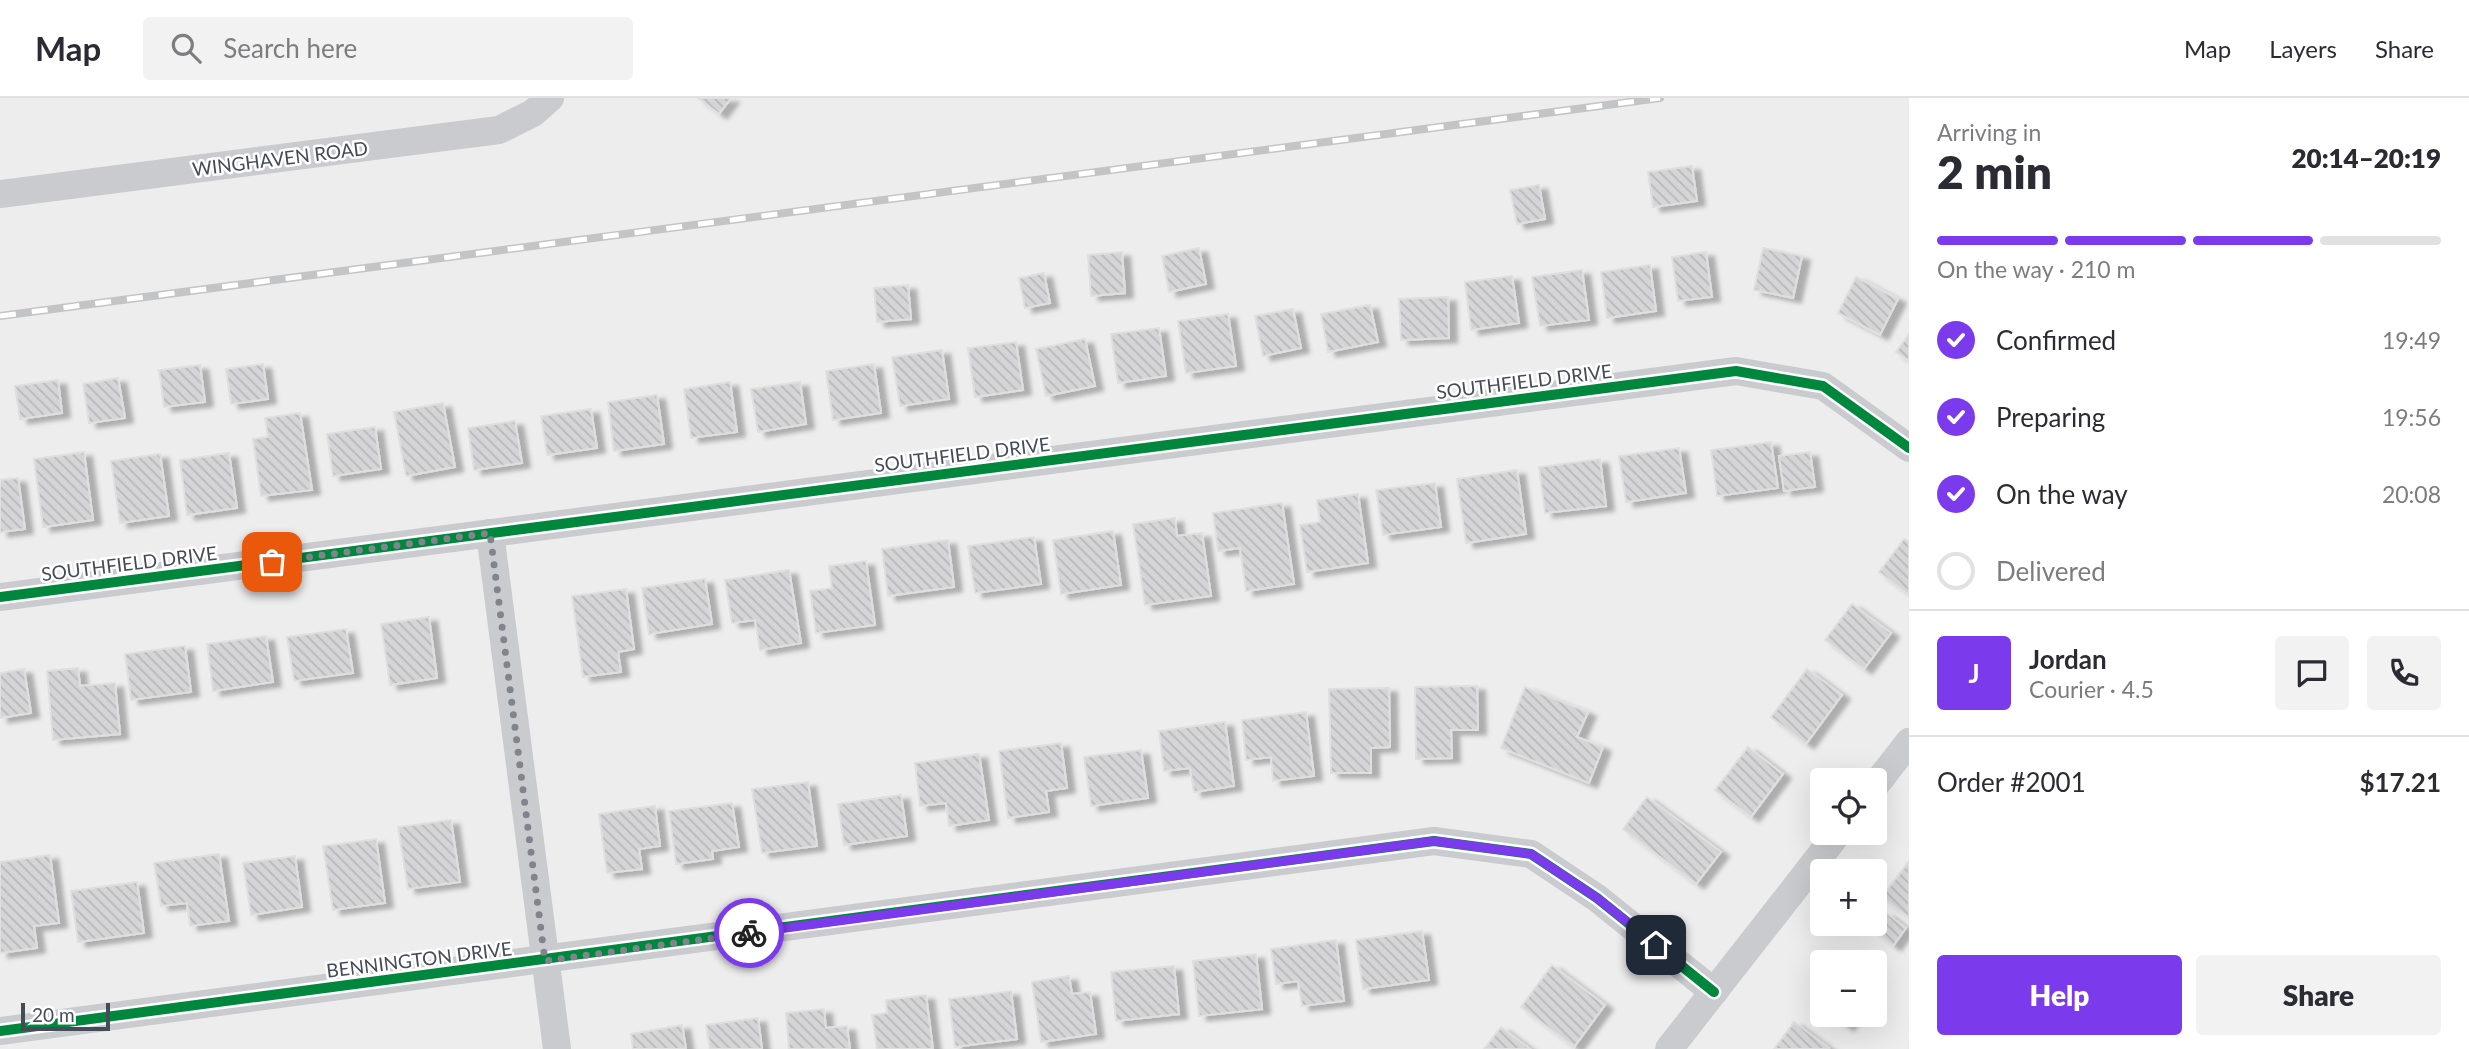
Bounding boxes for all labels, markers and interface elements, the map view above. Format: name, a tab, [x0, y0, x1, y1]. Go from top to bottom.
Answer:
search box	[143, 17, 633, 80]
text: Map	[35, 28, 101, 68]
icon: search	[167, 29, 205, 67]
text: Search here	[223, 32, 357, 64]
text: Map	[2184, 34, 2231, 63]
text: Layers	[2269, 34, 2337, 63]
text: Share	[2375, 34, 2434, 63]
text: Arriving in	[1937, 118, 2041, 146]
street label: WINGHAVEN ROAD	[191, 136, 369, 180]
text: 20:14–20:19	[2291, 142, 2441, 174]
text: 2 min	[1937, 144, 2052, 199]
text: On the way · 210 m	[1937, 255, 2136, 283]
icon: check	[1937, 321, 1975, 359]
text: Confirmed	[1996, 324, 2116, 356]
text: 19:49	[2382, 326, 2441, 354]
street label: SOUTHFIELD DRIVE	[1435, 359, 1613, 403]
icon: check	[1937, 398, 1975, 436]
text: Preparing	[1996, 401, 2105, 433]
text: 19:56	[2382, 403, 2441, 431]
street label: SOUTHFIELD DRIVE	[873, 432, 1051, 476]
icon: check	[1937, 475, 1975, 513]
text: On the way	[1996, 478, 2128, 510]
text: 20:08	[2382, 480, 2441, 508]
pin	[242, 532, 302, 592]
street label: SOUTHFIELD DRIVE	[40, 541, 218, 585]
icon: bag	[253, 543, 291, 581]
text: Delivered	[1996, 555, 2106, 587]
button: chat	[2275, 636, 2349, 710]
button: phone	[2367, 636, 2441, 710]
text: Jordan	[2029, 643, 2107, 675]
text: J	[1968, 657, 1980, 689]
text: Courier · 4.5	[2029, 675, 2154, 703]
text: Order #2001	[1937, 766, 2086, 798]
text: $17.21	[2359, 766, 2441, 798]
map controls	[1810, 768, 1887, 1027]
button: locate	[1810, 768, 1887, 845]
button: +	[1810, 859, 1887, 936]
courier	[714, 898, 784, 968]
icon: bike	[730, 914, 768, 952]
pin	[1626, 915, 1686, 975]
icon: home	[1637, 926, 1675, 964]
street label: BENNINGTON DRIVE	[325, 936, 513, 982]
button: −	[1810, 950, 1887, 1027]
button: Help	[1937, 955, 2182, 1035]
button: Share	[2196, 955, 2441, 1035]
scale bar	[21, 1000, 110, 1032]
text: 20 m	[32, 1003, 75, 1026]

